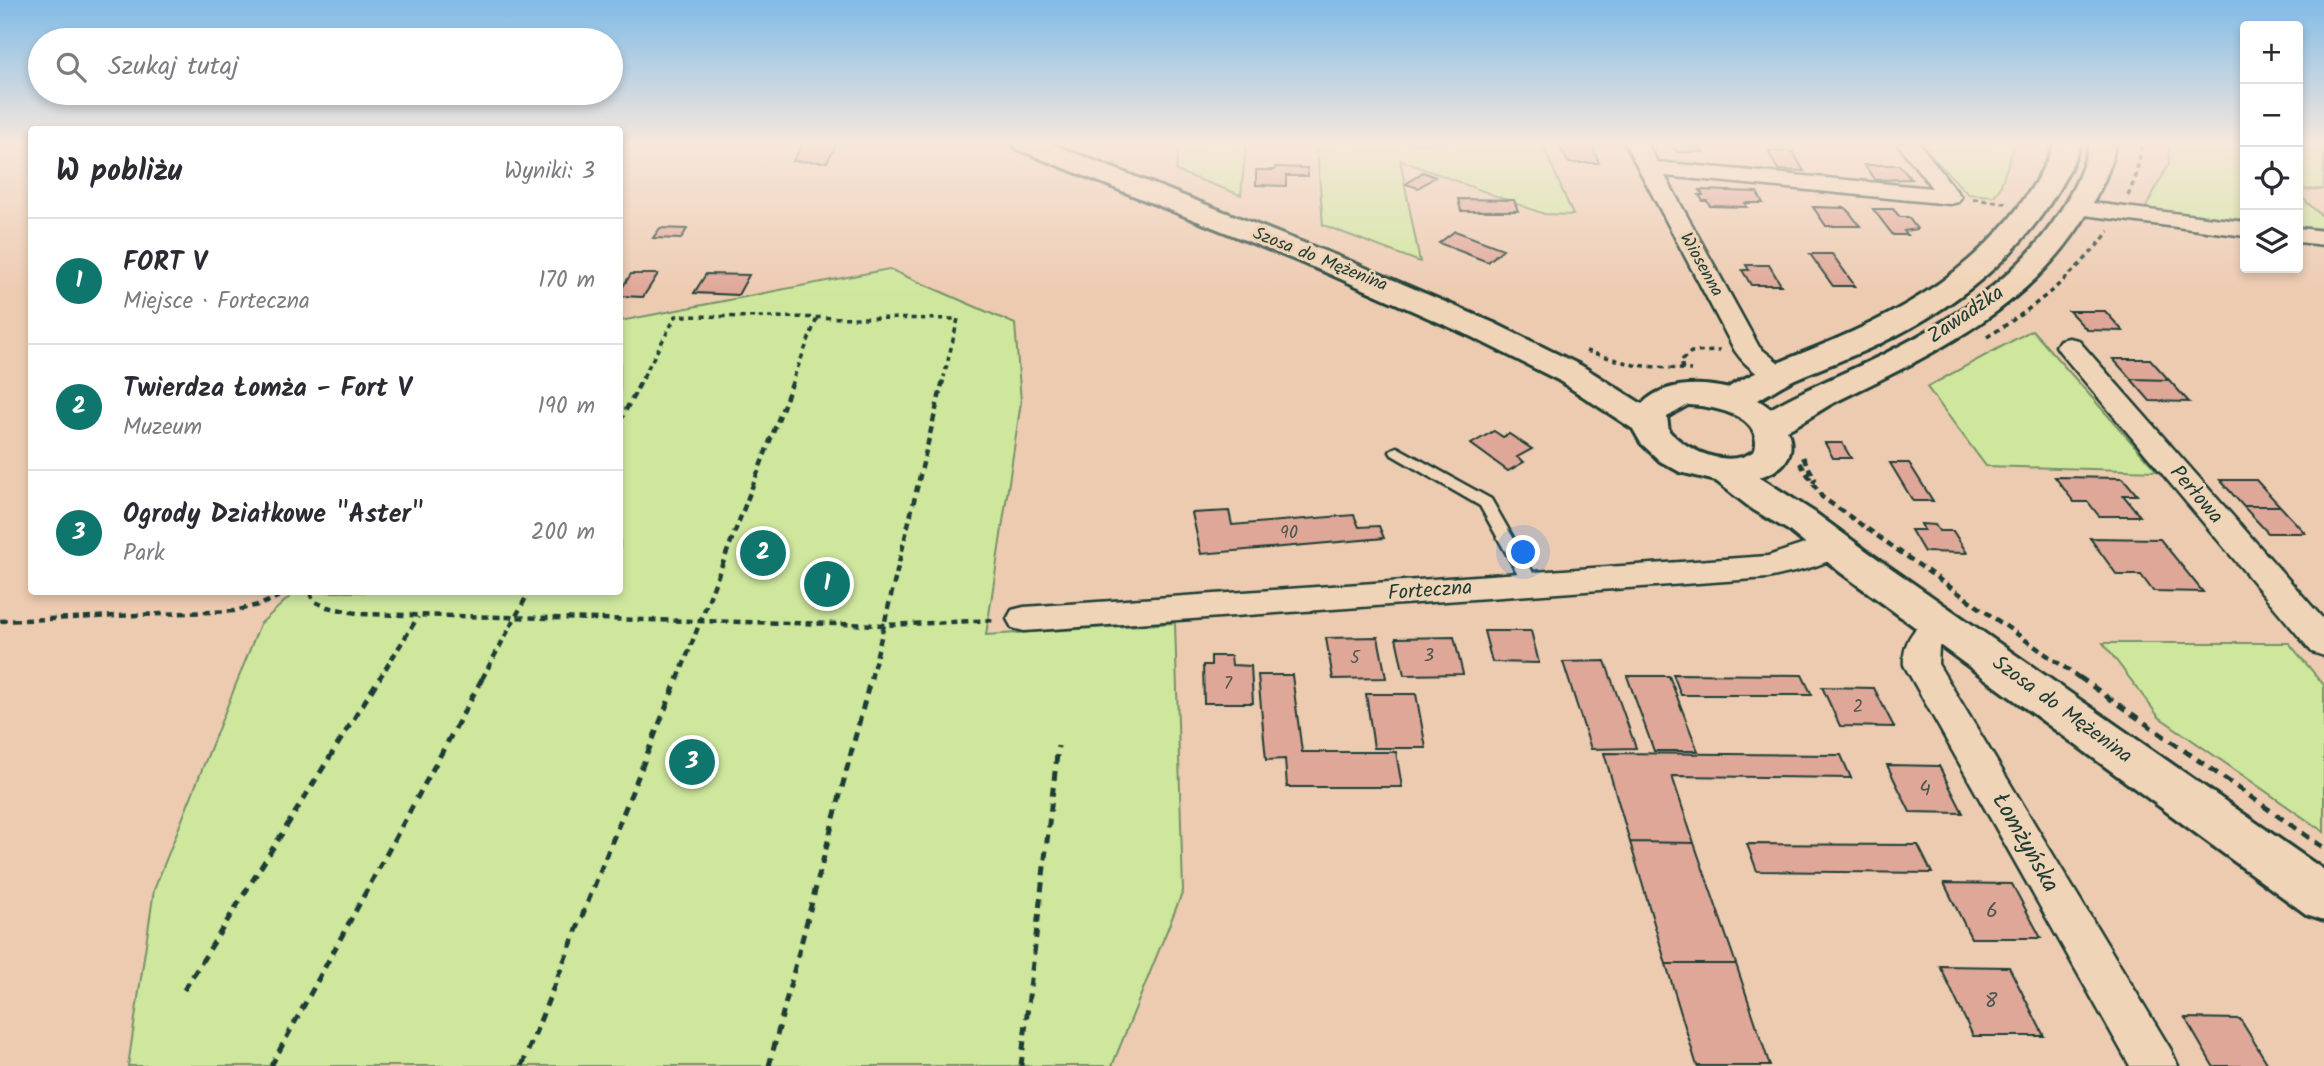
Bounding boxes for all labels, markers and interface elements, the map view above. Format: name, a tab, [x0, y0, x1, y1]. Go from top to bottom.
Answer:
map controls	[2240, 21, 2303, 273]
button: +	[2240, 21, 2303, 84]
search box	[28, 28, 623, 105]
text: Szukaj tutaj	[108, 46, 239, 88]
icon: search	[52, 48, 90, 86]
button: −	[2240, 84, 2303, 147]
button: locate	[2240, 147, 2303, 210]
text: W pobliżu	[56, 148, 182, 196]
text: Wyniki: 3	[504, 154, 595, 190]
button: layers	[2240, 210, 2303, 273]
street label: Szosa do Mężenina	[1248, 220, 1392, 300]
street label: Wiosenna	[1671, 227, 1731, 303]
text: FORT V	[123, 242, 207, 284]
text: 1	[76, 263, 82, 299]
text: 170 m	[538, 263, 595, 299]
street label: Zawadzka	[1921, 277, 2011, 353]
text: Miejsce · Forteczna	[123, 284, 310, 320]
text: Twierdza Łomża - Fort V	[123, 368, 412, 410]
text: 2	[72, 389, 86, 425]
text: 190 m	[538, 389, 595, 425]
text: Muzeum	[123, 410, 202, 446]
street label: Perłowa	[2161, 458, 2231, 532]
text: Ogrody Działkowe "Aster"	[123, 494, 424, 536]
text: 3	[73, 515, 85, 551]
text: 200 m	[531, 515, 595, 551]
house number: 90	[1280, 519, 1298, 548]
pin: 2	[740, 527, 786, 579]
your location	[1506, 535, 1540, 569]
text: Park	[123, 536, 165, 572]
pin: 1	[804, 558, 850, 610]
street label: Forteczna	[1387, 572, 1473, 610]
house number: 3	[1424, 642, 1434, 671]
house number: 5	[1350, 644, 1361, 673]
street label: Szosa do Mężenina	[1985, 648, 2139, 772]
house number: 7	[1224, 670, 1233, 699]
house number: 2	[1853, 693, 1863, 722]
pin: 3	[669, 736, 715, 788]
house number: 4	[1919, 773, 1931, 806]
street label: Łomżyńska	[1981, 786, 2069, 900]
house number: 6	[1986, 895, 1998, 928]
house number: 8	[1985, 985, 1998, 1018]

